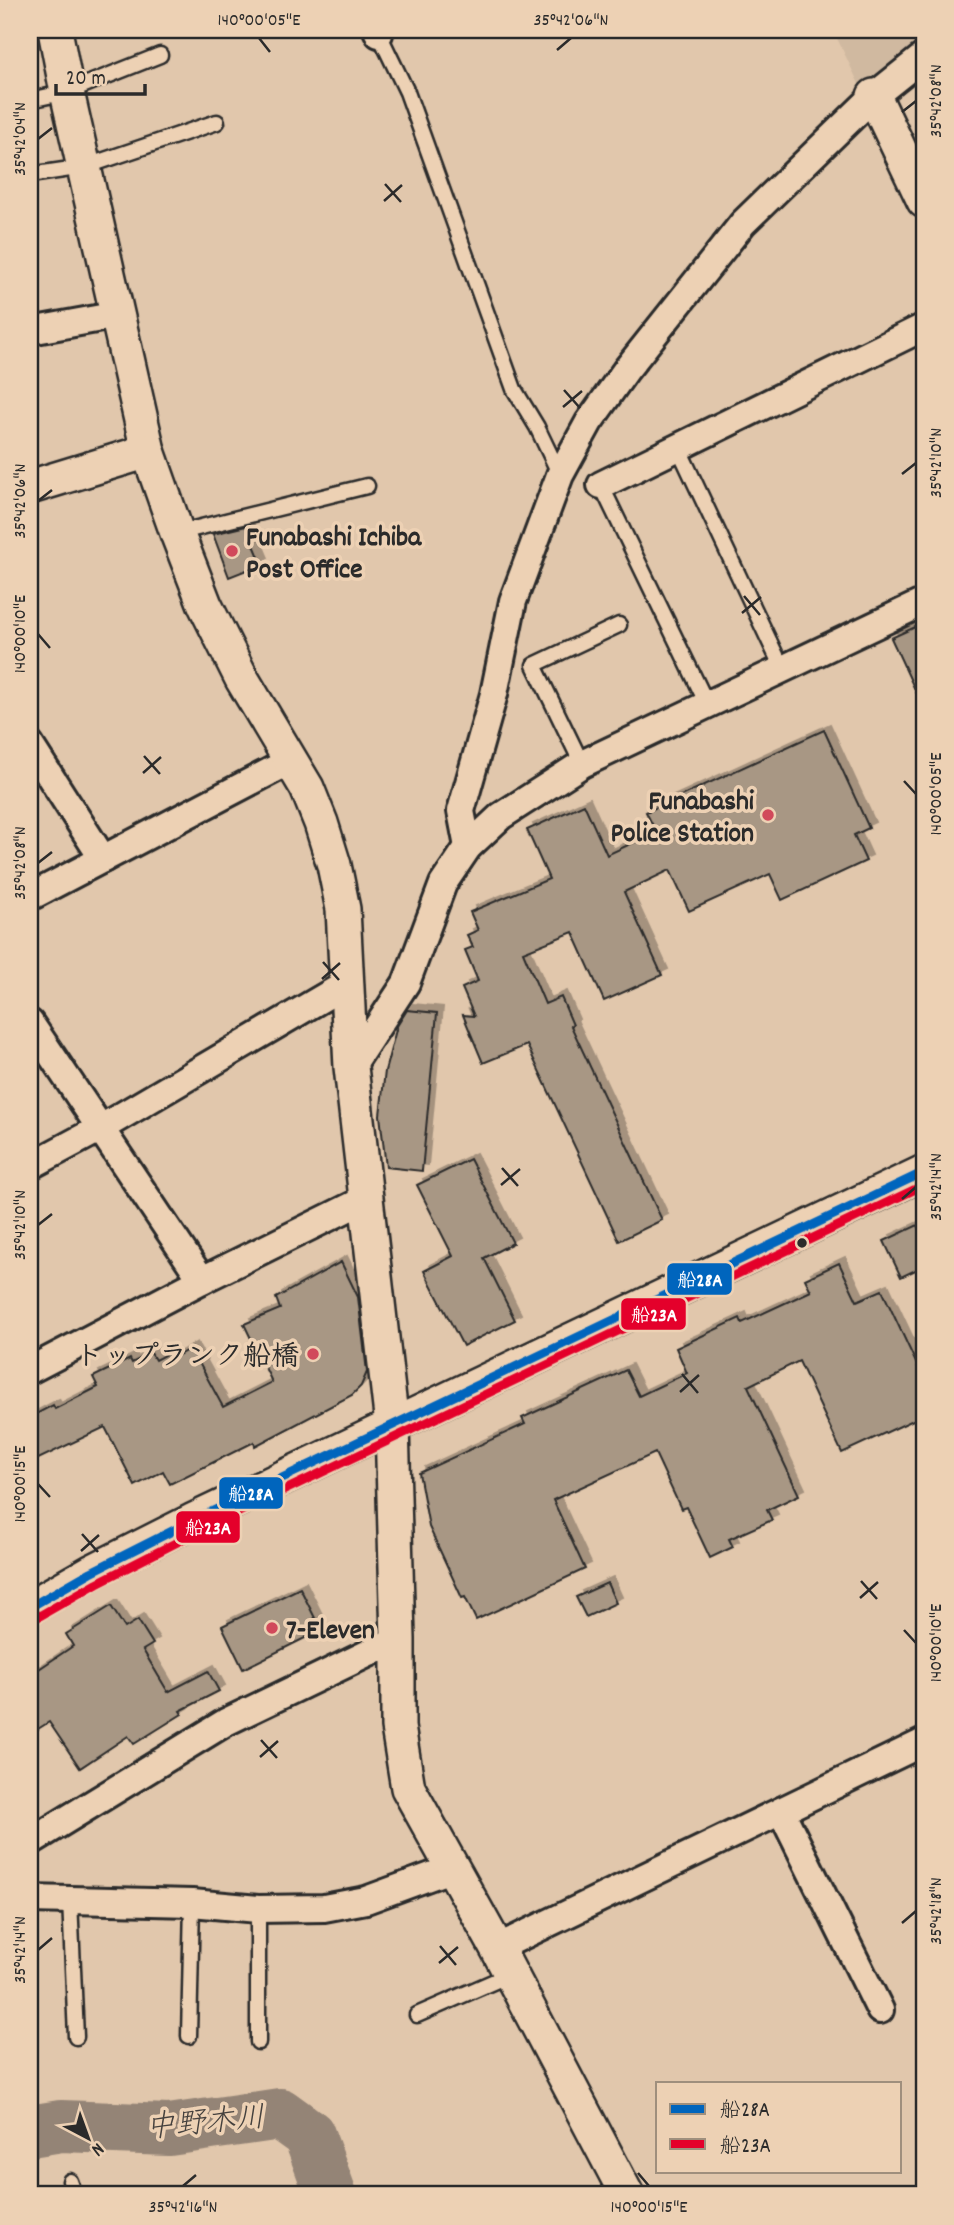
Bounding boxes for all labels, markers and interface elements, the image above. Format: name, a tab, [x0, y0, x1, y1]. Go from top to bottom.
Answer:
text: 140°00'05"E	[218, 9, 300, 34]
text: 35°42'06"N	[534, 9, 608, 34]
scale bar	[56, 52, 145, 96]
text: 35°42'08"N	[925, 64, 950, 138]
text: 20 m	[66, 65, 106, 95]
text: 35°42'04"N	[9, 102, 34, 176]
text: 35°42'10"N	[925, 428, 950, 498]
text: 35°42'06"N	[9, 464, 34, 538]
place label: Funabashi Ichiba Post Office	[246, 520, 422, 592]
marker: Funabashi Ichiba Post Office	[224, 543, 240, 559]
text: 140°00'10"E	[9, 595, 34, 673]
text: 140°00'05"E	[925, 753, 950, 835]
place label: Funabashi Police Station	[610, 784, 754, 856]
marker: Funabashi Police Station	[760, 807, 776, 823]
text: 35°42'08"N	[9, 826, 34, 900]
text: 35°42'14"N	[925, 1153, 950, 1221]
text: 35°42'10"N	[9, 1190, 34, 1260]
unlabelled marker	[795, 1236, 809, 1250]
line badge: 船28A	[666, 1262, 733, 1296]
text: 船28A	[677, 1269, 723, 1296]
line badge: 船23A	[620, 1297, 687, 1331]
text: 船23A	[631, 1304, 677, 1331]
place label: トップランク船橋	[75, 1339, 299, 1379]
marker: トップランク船橋	[305, 1346, 321, 1362]
text: 140°00'15"E	[9, 1445, 34, 1523]
line badge: 船28A	[218, 1476, 284, 1510]
text: 船28A	[228, 1483, 274, 1510]
line badge: 船23A	[175, 1510, 241, 1544]
text: 船23A	[185, 1517, 231, 1544]
text: 140°00'10"E	[925, 1604, 950, 1682]
place label: 7-Eleven	[286, 1613, 375, 1653]
marker: 7-Eleven	[264, 1620, 280, 1636]
text: 35°42'18"N	[925, 1877, 950, 1945]
text: 35°42'14"N	[9, 1916, 34, 1984]
legend	[656, 2082, 902, 2172]
text: 船28A	[720, 2097, 770, 2127]
water label: 中野木川	[144, 2099, 267, 2152]
north arrow	[52, 2102, 122, 2172]
text: 船23A	[720, 2133, 771, 2163]
text: N	[84, 2135, 109, 2161]
text: 35°42'16"N	[148, 2196, 218, 2221]
text: 140°00'15"E	[610, 2196, 688, 2221]

